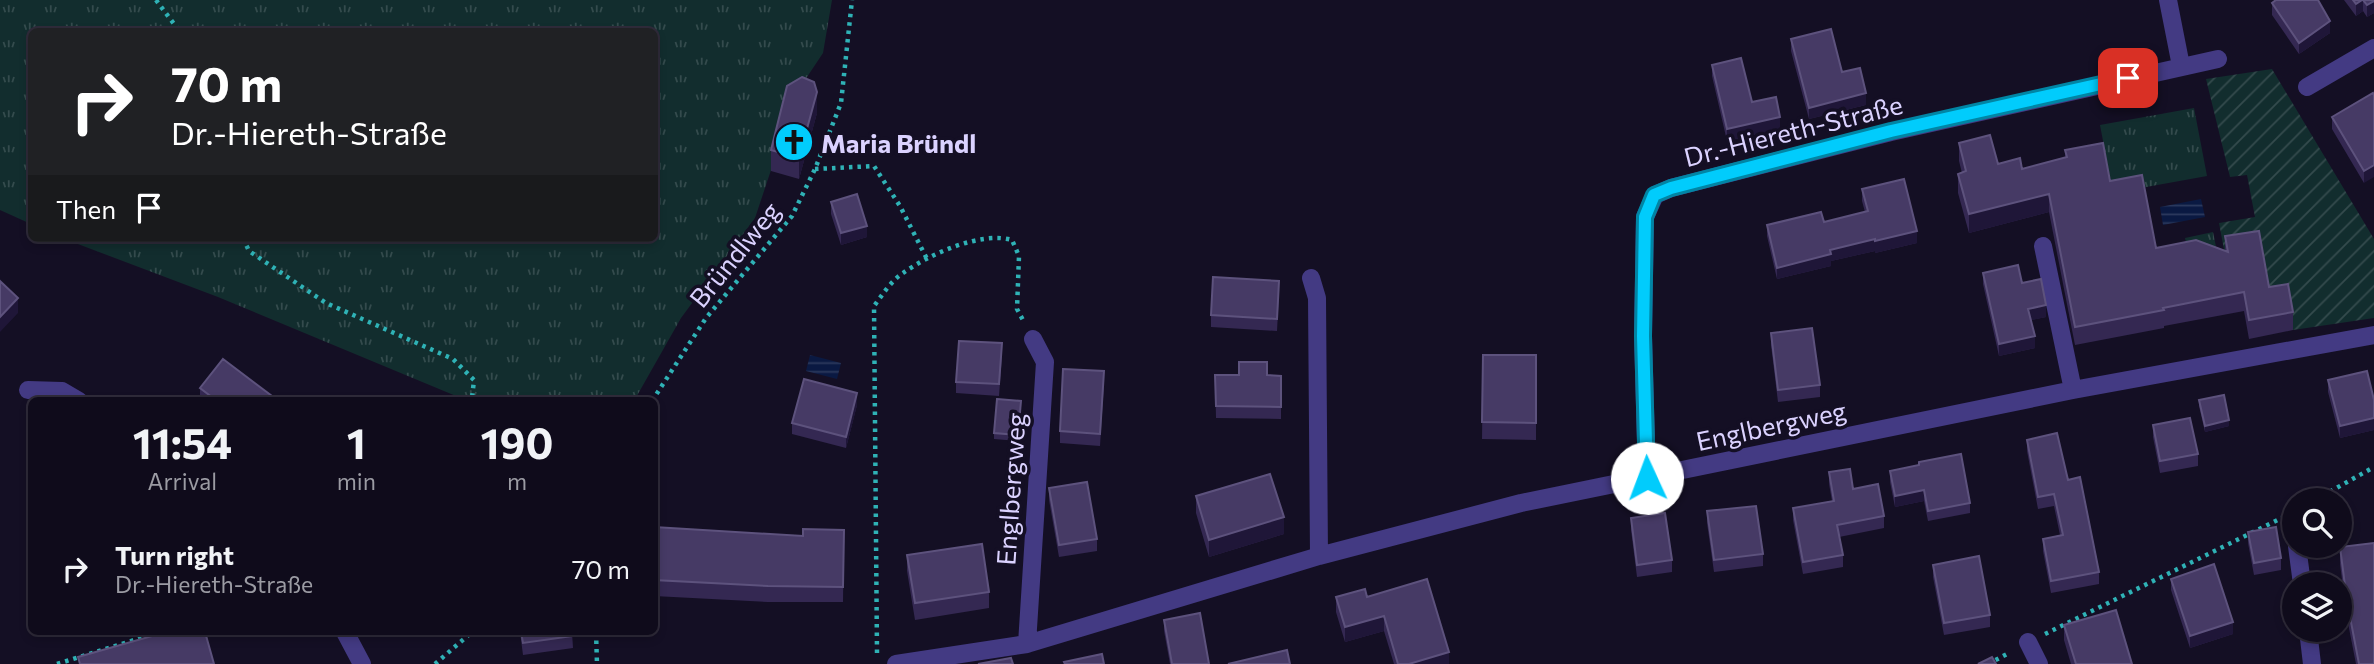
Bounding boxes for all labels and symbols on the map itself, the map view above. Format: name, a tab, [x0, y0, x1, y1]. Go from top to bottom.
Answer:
pin	[2098, 48, 2158, 108]
street label: Dr.-Hiereth-Straße	[1681, 88, 1905, 172]
church icon: Maria Bründl	[773, 121, 815, 163]
place label: Maria Bründl	[821, 127, 976, 158]
street label: Bründlweg	[682, 195, 786, 313]
street label: Englbergweg	[1693, 394, 1849, 456]
street label: Englbergweg	[989, 412, 1031, 566]
position arrow	[1610, 441, 1684, 515]

